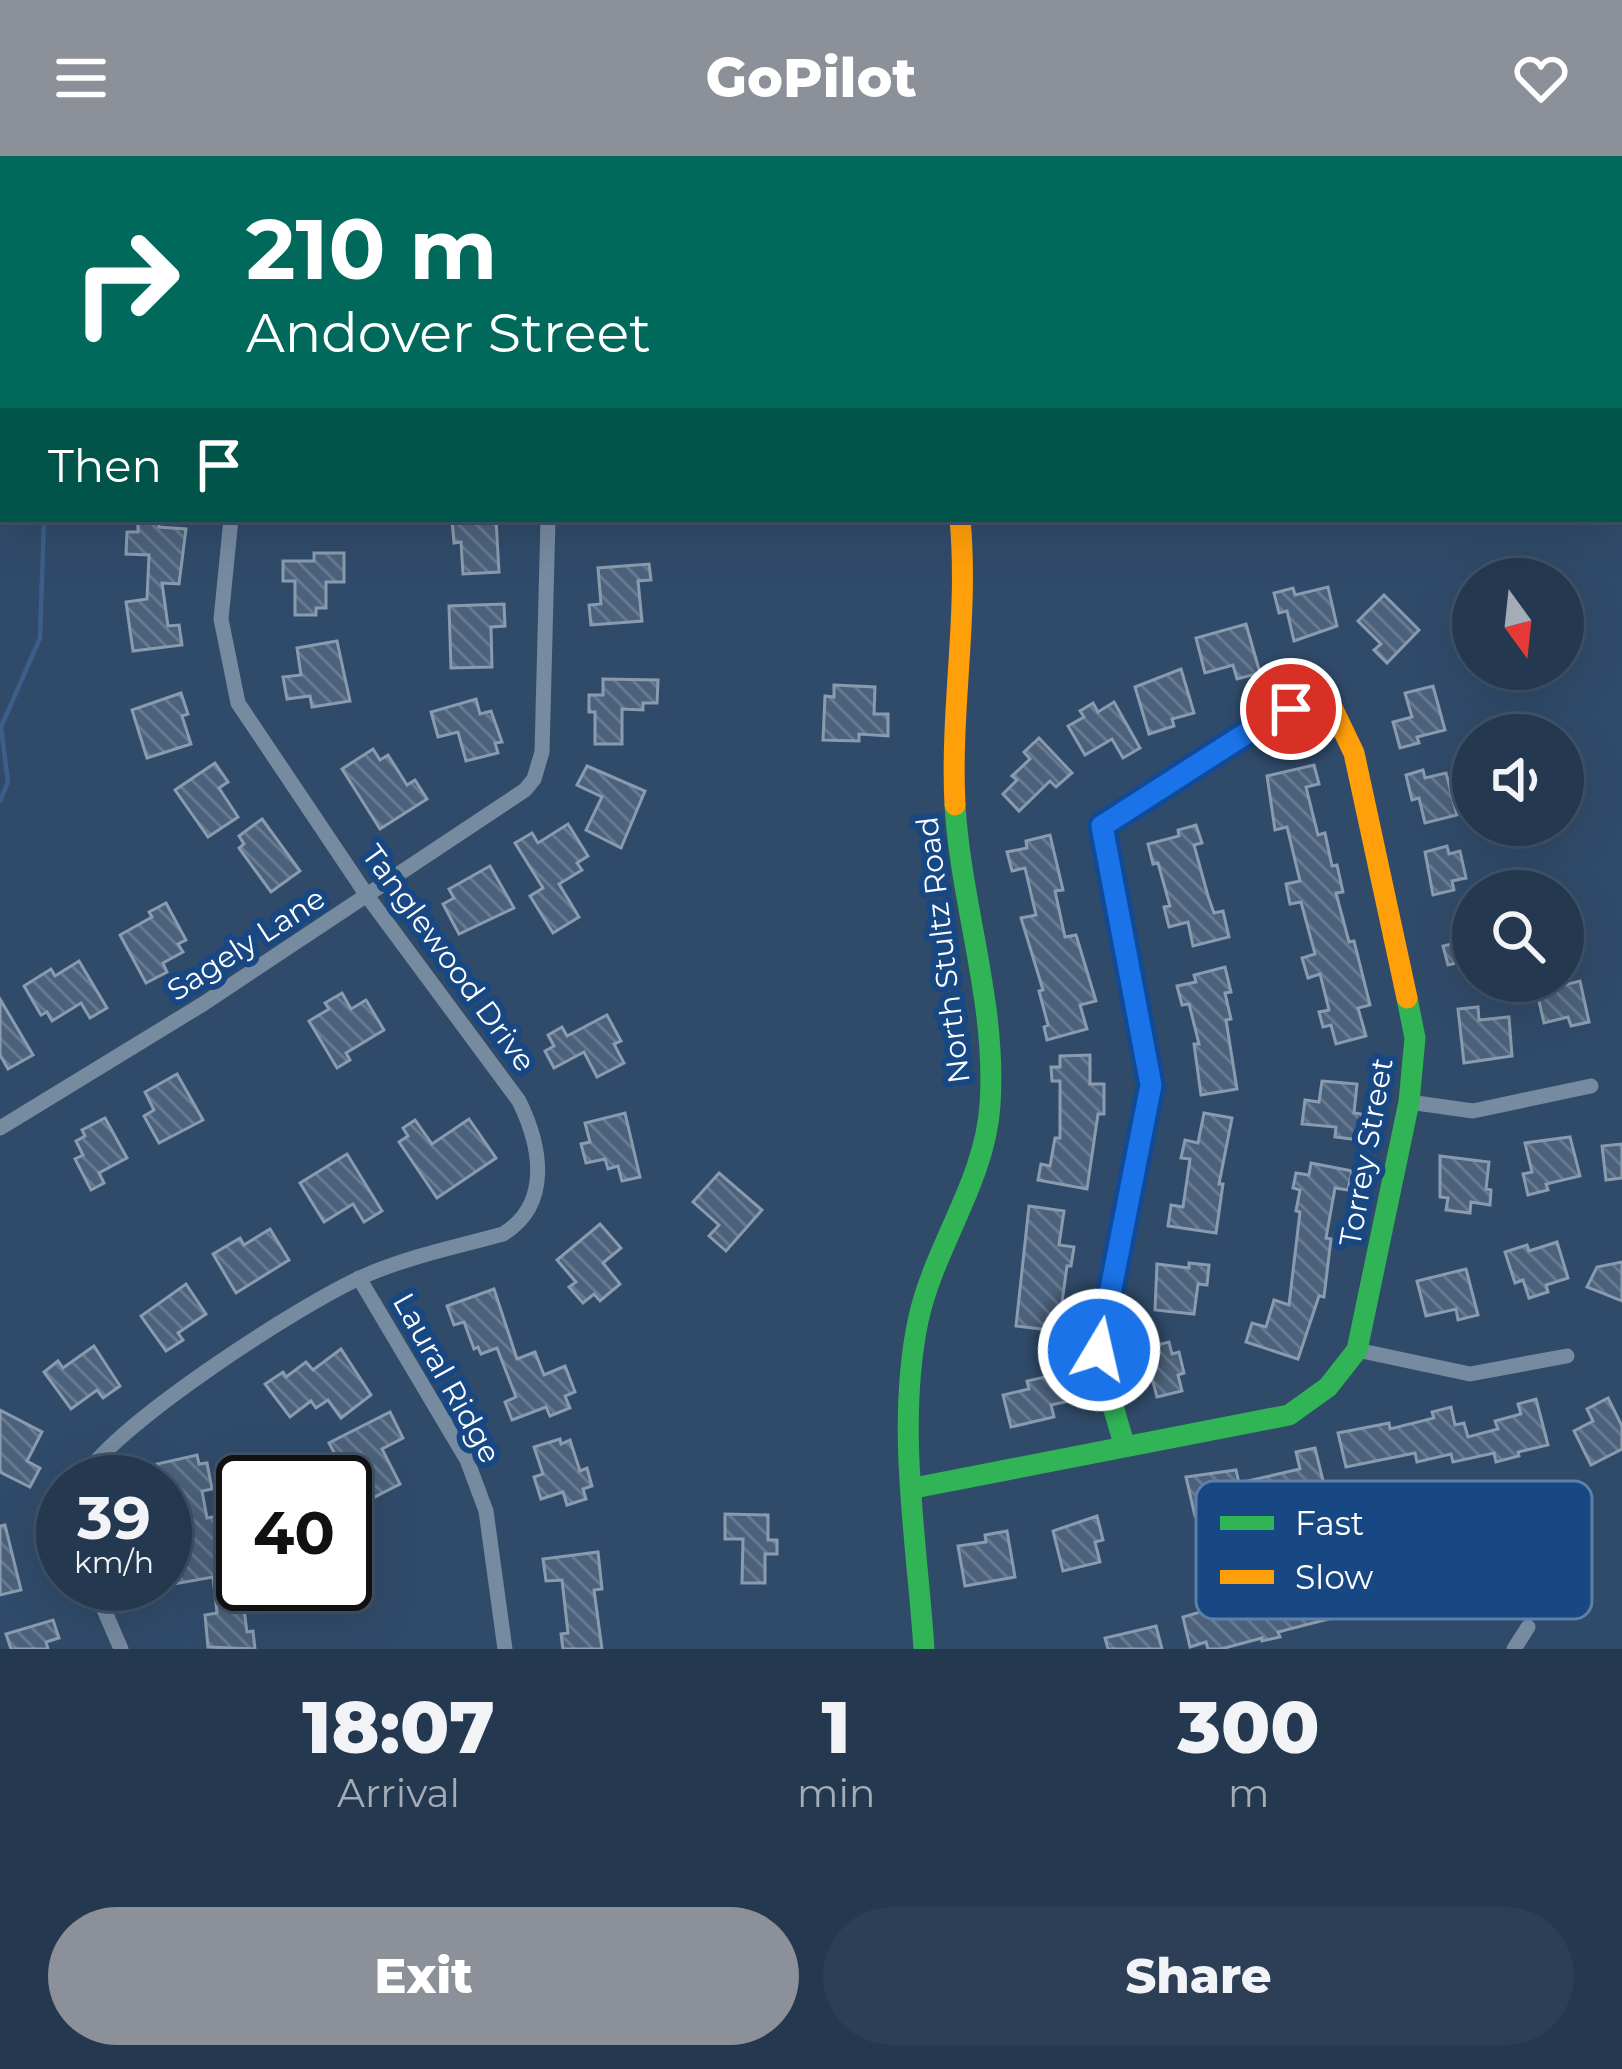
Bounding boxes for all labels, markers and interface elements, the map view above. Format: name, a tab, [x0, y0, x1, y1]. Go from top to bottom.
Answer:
icon: menu	[48, 45, 114, 111]
text: GoPilot	[705, 45, 917, 111]
icon: heart	[1508, 45, 1574, 111]
text: 210 m	[246, 198, 497, 300]
icon: right	[48, 204, 204, 360]
text: Andover Street	[246, 300, 651, 366]
icon: arrive	[186, 432, 252, 498]
text: Then	[48, 438, 162, 493]
north arrow	[1452, 558, 1584, 690]
map controls	[1452, 558, 1584, 1002]
pin	[1240, 658, 1342, 760]
icon: arrive	[1258, 676, 1324, 742]
button: sound	[1452, 714, 1584, 846]
street label: North Stultz Road	[908, 815, 978, 1085]
street label: Tanglewood Drive	[354, 837, 544, 1079]
button: search	[1452, 870, 1584, 1002]
street label: Sagely Lane	[160, 879, 332, 1009]
street label: Torrey Street	[1331, 1055, 1401, 1249]
street label: Laural Ridge	[385, 1286, 509, 1470]
position arrow	[1036, 1287, 1162, 1413]
speed limit sign: 40	[216, 1455, 372, 1611]
text: 39	[77, 1481, 151, 1554]
legend	[1196, 1481, 1592, 1619]
text: Fast	[1295, 1503, 1364, 1543]
text: km/h	[74, 1544, 154, 1581]
text: Slow	[1295, 1557, 1373, 1597]
text: 18:07	[302, 1683, 495, 1771]
text: 1	[822, 1683, 851, 1771]
text: 300	[1178, 1683, 1320, 1771]
text: Arrival	[337, 1769, 460, 1817]
text: min	[797, 1769, 875, 1817]
text: m	[1228, 1769, 1269, 1817]
button: Exit	[48, 1907, 799, 2045]
button: Share	[823, 1907, 1574, 2045]

